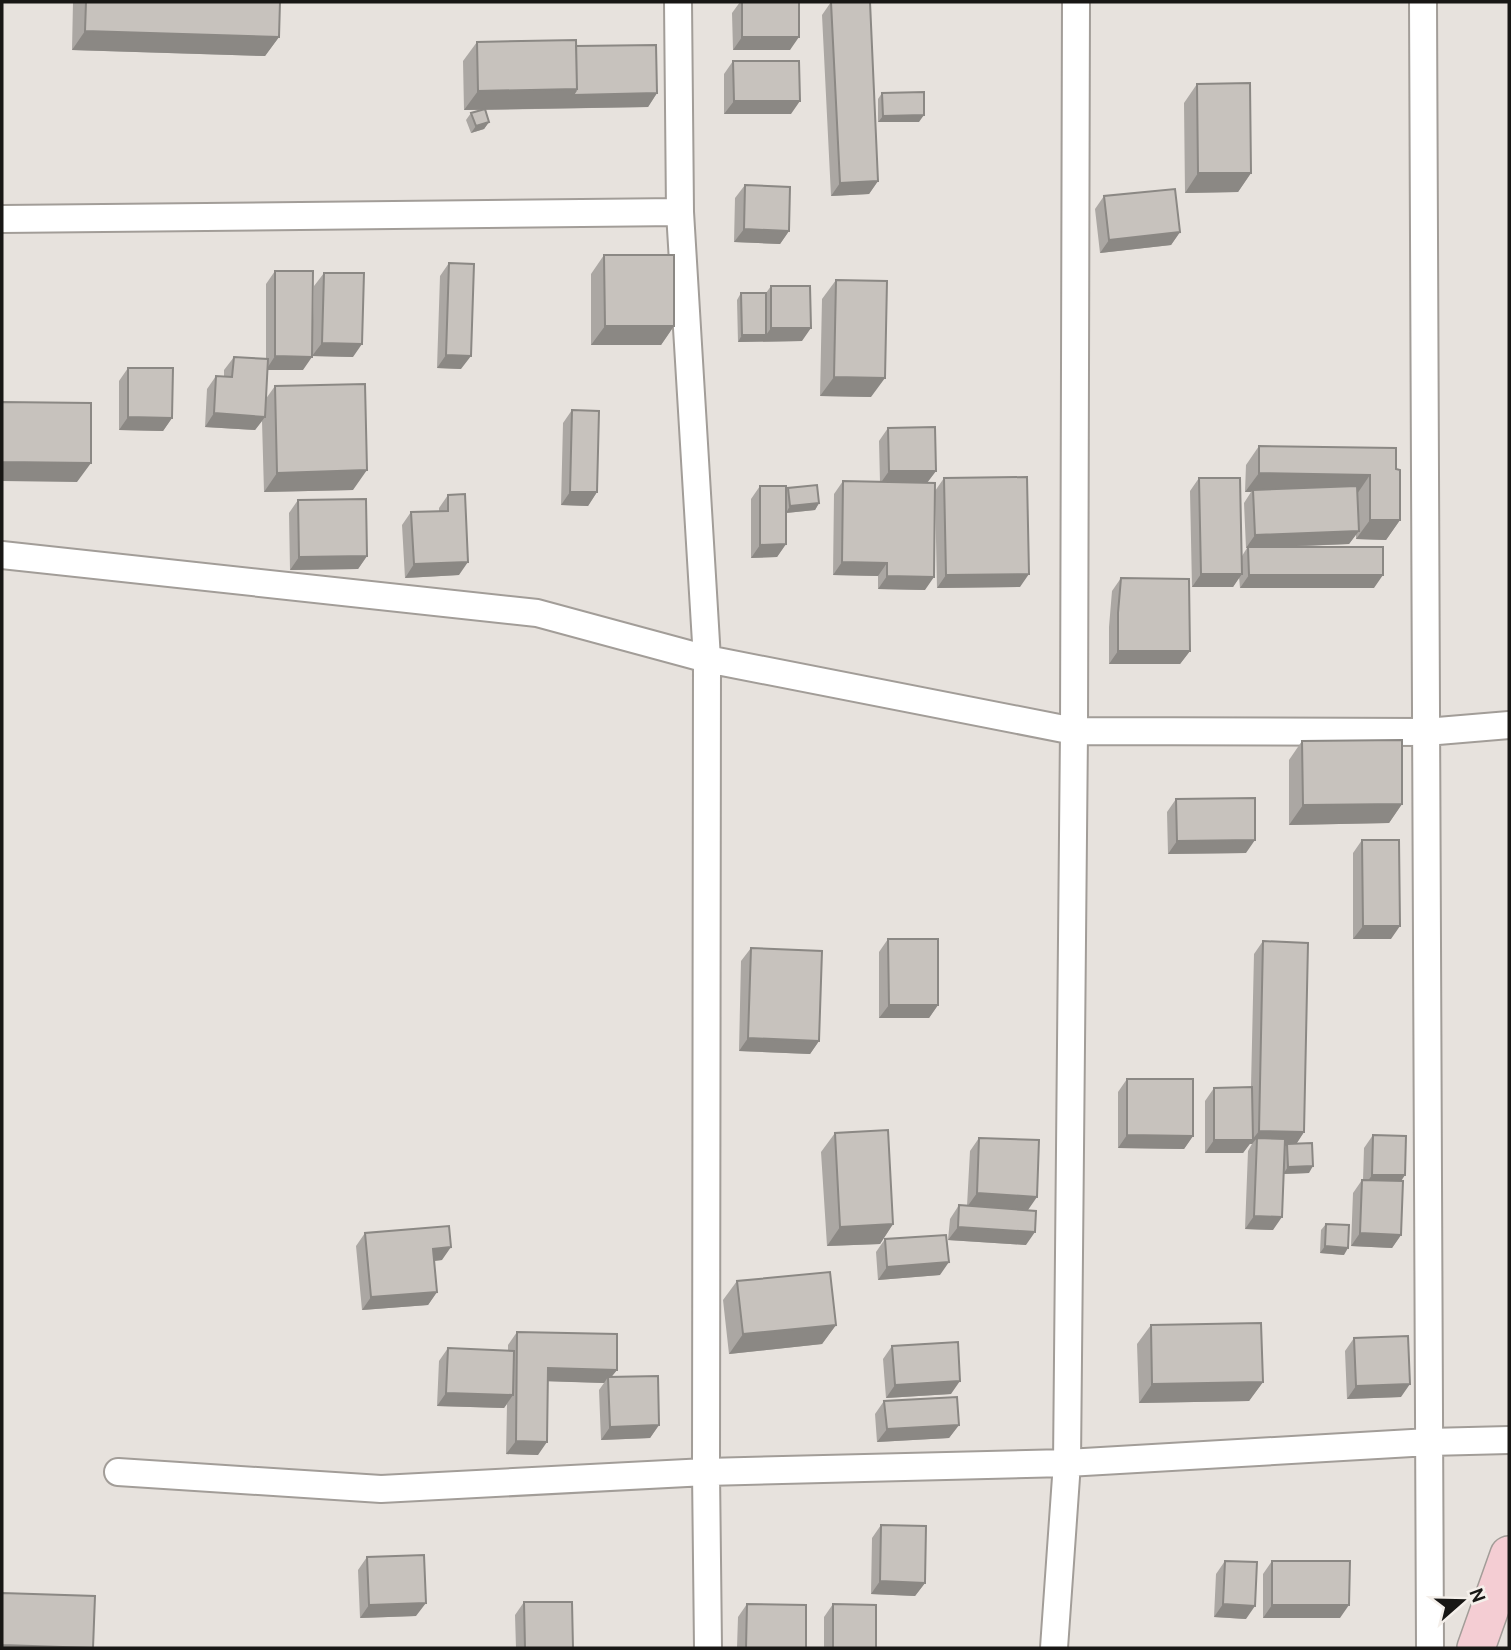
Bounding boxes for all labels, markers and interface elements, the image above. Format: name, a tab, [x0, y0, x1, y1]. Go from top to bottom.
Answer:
north arrow	[1427, 1566, 1497, 1636]
text: N	[1464, 1585, 1491, 1606]

